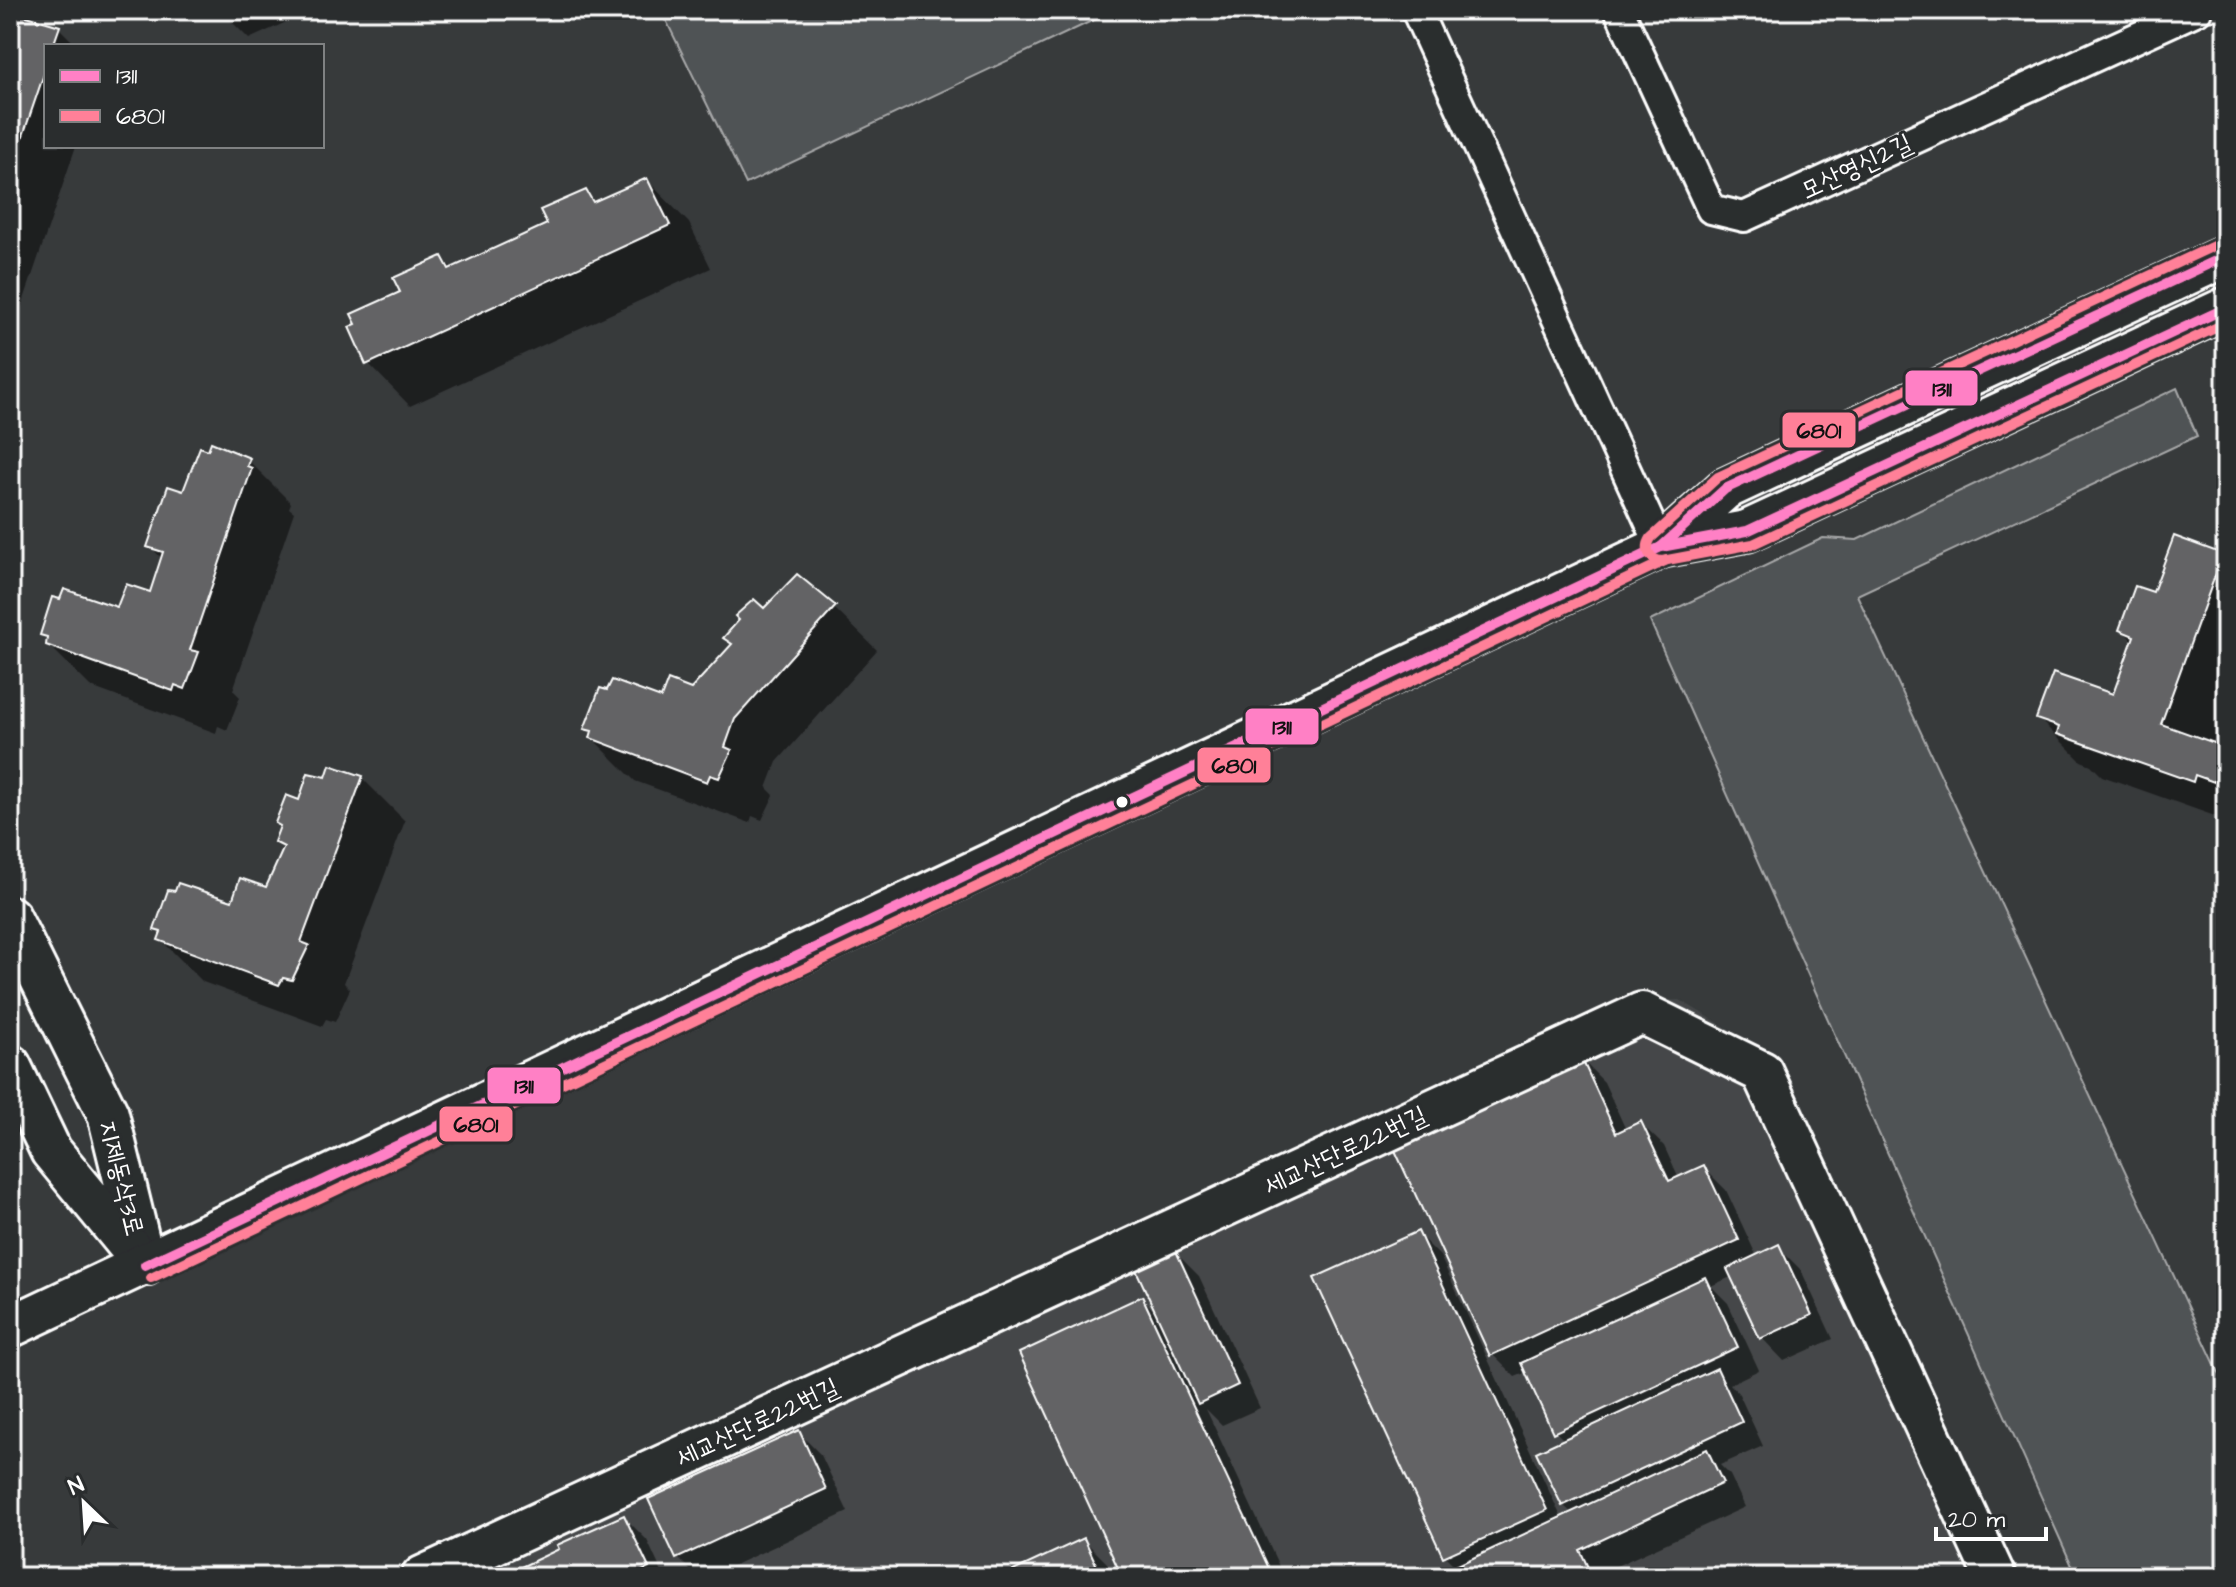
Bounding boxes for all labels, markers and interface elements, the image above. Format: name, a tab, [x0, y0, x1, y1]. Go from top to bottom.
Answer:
legend	[44, 44, 324, 148]
text: 1311	[116, 60, 137, 94]
text: 6801	[116, 100, 165, 134]
street label: 모산영신2길	[1795, 125, 1918, 208]
line badge: 1311	[1904, 369, 1979, 407]
text: 1311	[1932, 374, 1952, 405]
line badge: 6801	[1781, 411, 1857, 449]
text: 6801	[1797, 416, 1842, 447]
line badge: 1311	[1244, 707, 1320, 746]
text: 1311	[1272, 712, 1292, 743]
line badge: 6801	[1196, 746, 1272, 784]
text: 6801	[1212, 751, 1257, 782]
unlabelled marker	[1114, 794, 1130, 810]
line badge: 1311	[486, 1066, 562, 1105]
text: 1311	[514, 1071, 534, 1102]
street label: 세교산단로22번길	[1258, 1097, 1433, 1204]
line badge: 6801	[438, 1105, 514, 1143]
text: 6801	[454, 1110, 499, 1141]
street label: 지제동삭3로	[89, 1117, 153, 1240]
street label: 세교산단로22번길	[670, 1369, 845, 1476]
north arrow	[44, 1463, 124, 1543]
text: N	[63, 1469, 89, 1503]
scale bar	[1936, 1491, 2046, 1541]
text: 20 m	[1948, 1503, 2005, 1537]

